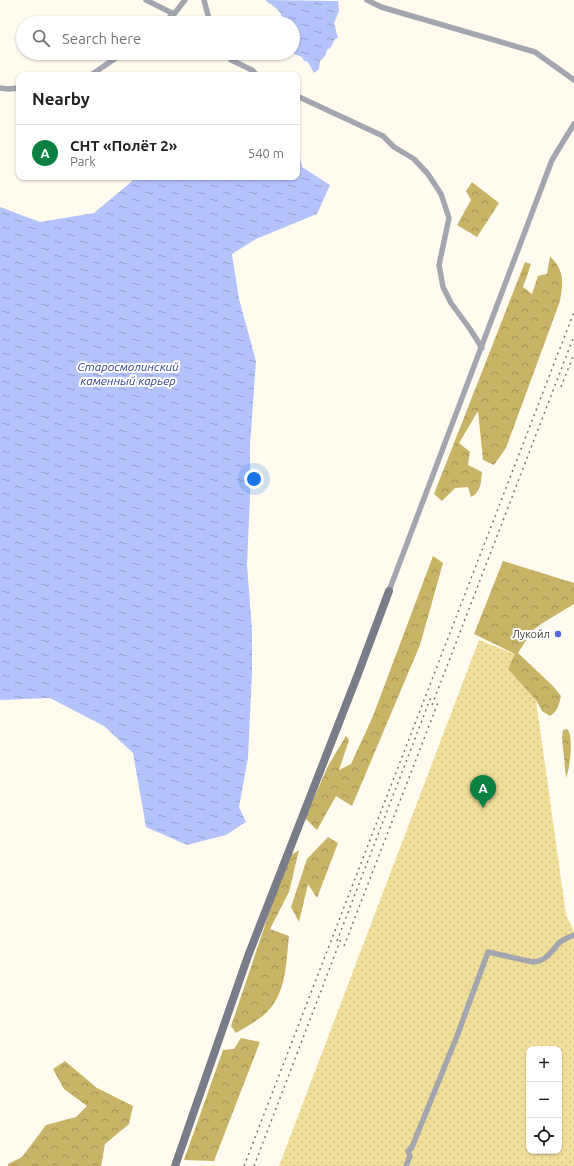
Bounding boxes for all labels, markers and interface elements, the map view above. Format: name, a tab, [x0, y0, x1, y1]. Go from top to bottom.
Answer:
search box	[16, 16, 300, 60]
icon: search	[30, 27, 52, 49]
text: Search here	[62, 30, 141, 47]
text: Nearby	[32, 89, 90, 108]
text: СНТ «Полёт 2»	[70, 137, 177, 154]
text: A	[40, 146, 50, 160]
text: 540 m	[248, 146, 284, 160]
text: Park	[70, 154, 96, 168]
water label: Старосмолинский каменный карьер	[77, 360, 179, 387]
your location	[244, 469, 264, 489]
place label: Лукойл	[512, 628, 550, 640]
marker: Лукойл	[553, 629, 563, 639]
pin: A	[470, 775, 496, 808]
map controls	[526, 1046, 562, 1154]
button: +	[526, 1046, 562, 1082]
button: −	[526, 1082, 562, 1118]
button: locate	[526, 1118, 562, 1154]

